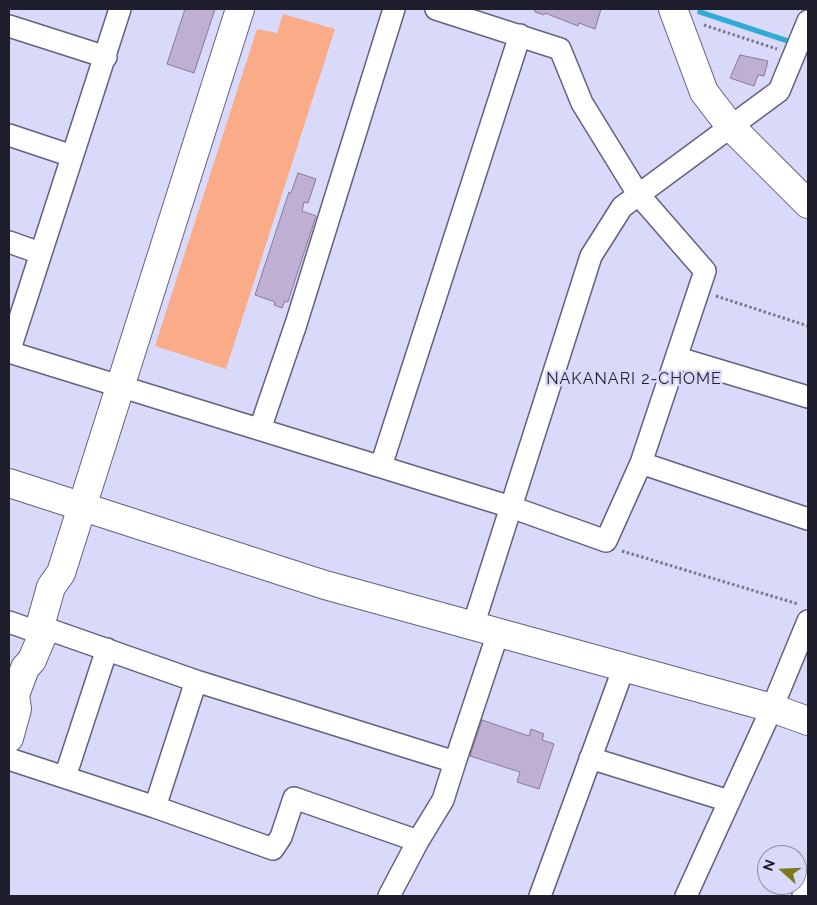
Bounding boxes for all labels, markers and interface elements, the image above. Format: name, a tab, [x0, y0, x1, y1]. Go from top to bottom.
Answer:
district label: NAKANARI 2-CHOME	[544, 369, 724, 389]
north arrow	[757, 845, 807, 895]
text: N	[759, 857, 778, 873]

